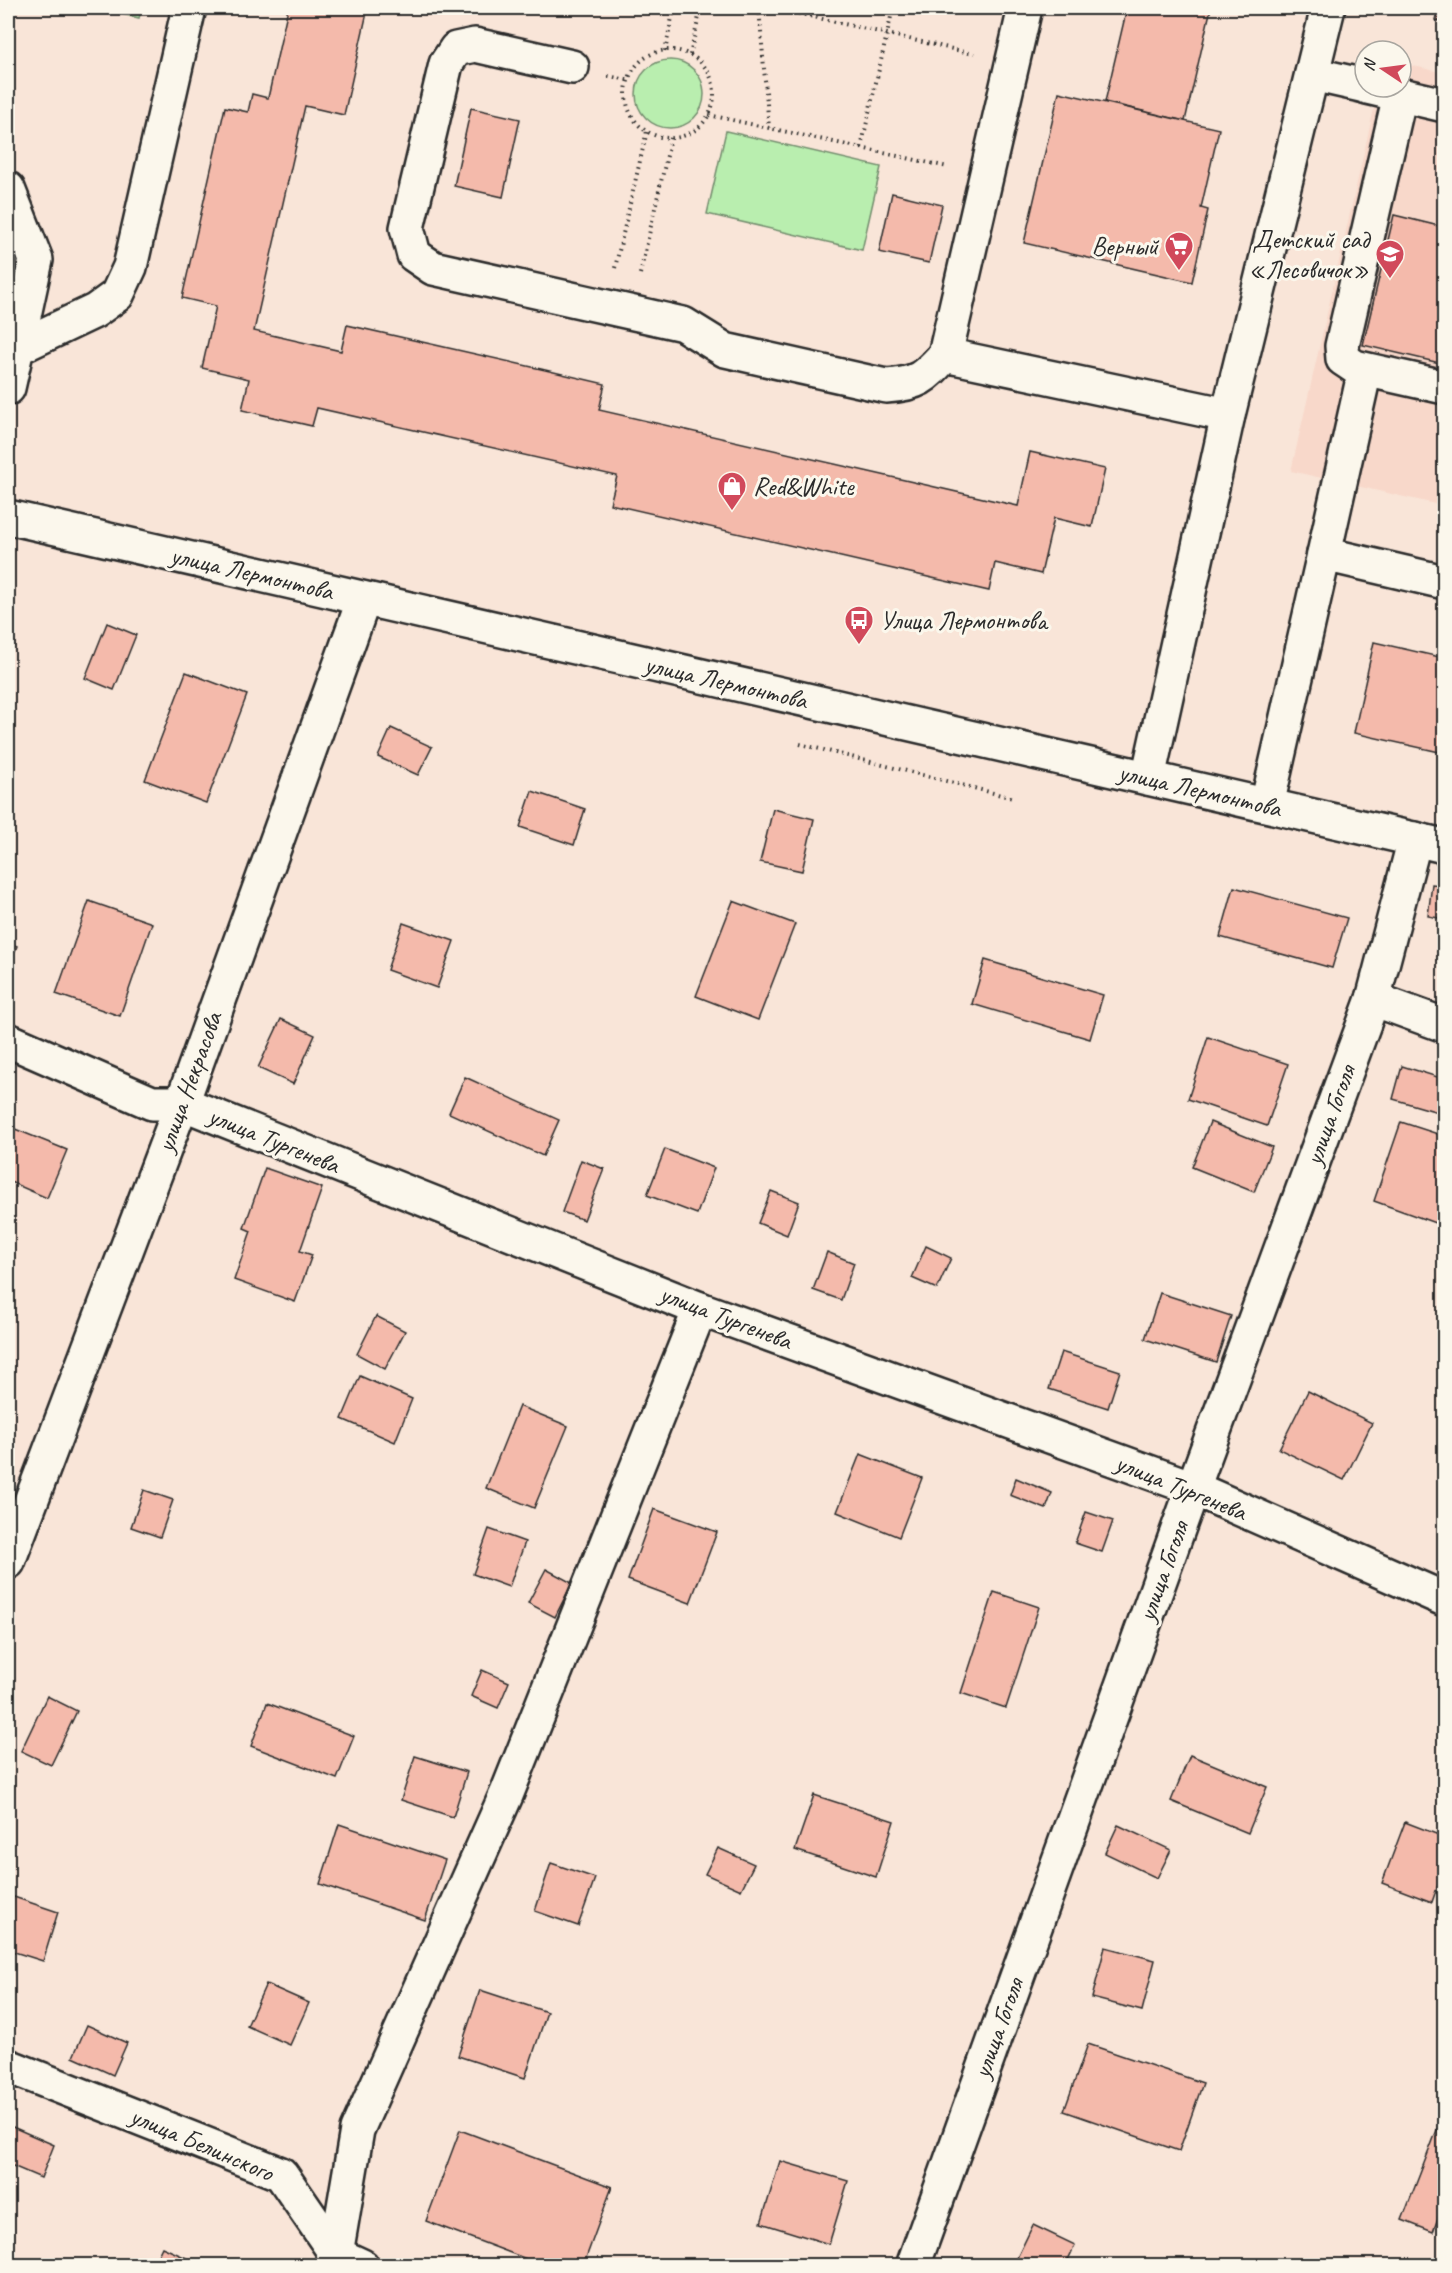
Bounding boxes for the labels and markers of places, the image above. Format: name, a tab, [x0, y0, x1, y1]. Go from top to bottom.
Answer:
place label: Детский сад «Лесовичок»	[1249, 223, 1372, 286]
place label: Верный	[1091, 230, 1160, 263]
supermarket icon: Верный	[1163, 230, 1195, 272]
school or university icon: Детский сад «Лесовичок»	[1374, 238, 1406, 280]
shop icon: Red&White	[716, 470, 748, 512]
place label: Red&White	[753, 470, 855, 503]
bus stop icon: Улица Лермонтова	[843, 604, 875, 646]
place label: Улица Лермонтова	[880, 604, 1049, 637]

